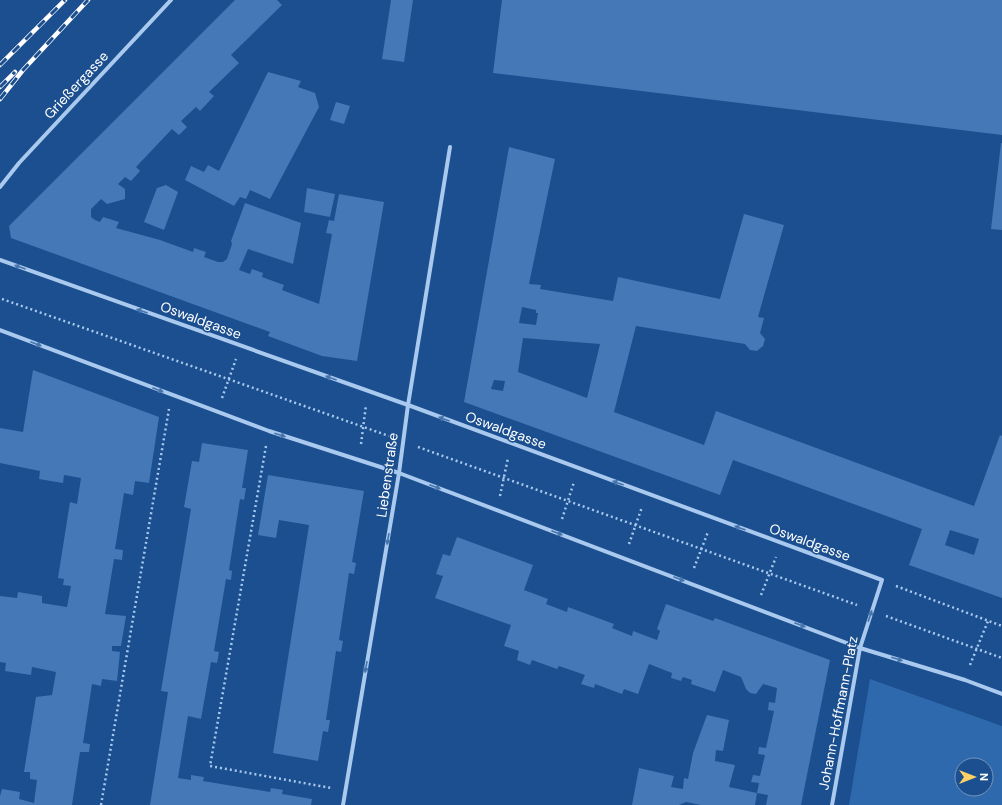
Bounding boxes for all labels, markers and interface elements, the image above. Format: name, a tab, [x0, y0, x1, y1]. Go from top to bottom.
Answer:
street label: Grießergasse	[40, 47, 112, 123]
one-way arrow	[13, 264, 25, 270]
street label: Oswaldgasse	[158, 297, 244, 343]
one-way arrow	[136, 307, 148, 313]
one-way arrow	[31, 341, 43, 347]
one-way arrow	[324, 374, 336, 380]
one-way arrow	[152, 387, 164, 393]
street label: Oswaldgasse	[463, 407, 549, 453]
one-way arrow	[437, 415, 449, 421]
street label: Liebenstraße	[372, 431, 402, 519]
one-way arrow	[274, 432, 286, 438]
one-way arrow	[612, 480, 624, 486]
one-way arrow	[430, 484, 442, 490]
street label: Oswaldgasse	[767, 519, 853, 565]
one-way arrow	[734, 525, 746, 531]
one-way arrow	[551, 530, 563, 536]
one-way arrow	[385, 533, 391, 545]
one-way arrow	[673, 576, 685, 582]
one-way arrow	[867, 610, 873, 622]
one-way arrow	[795, 622, 807, 628]
street label: Johann-Hoffmann-Platz	[814, 635, 862, 791]
one-way arrow	[892, 656, 904, 662]
one-way arrow	[363, 661, 369, 674]
north arrow	[954, 757, 994, 797]
text: N	[977, 773, 991, 781]

